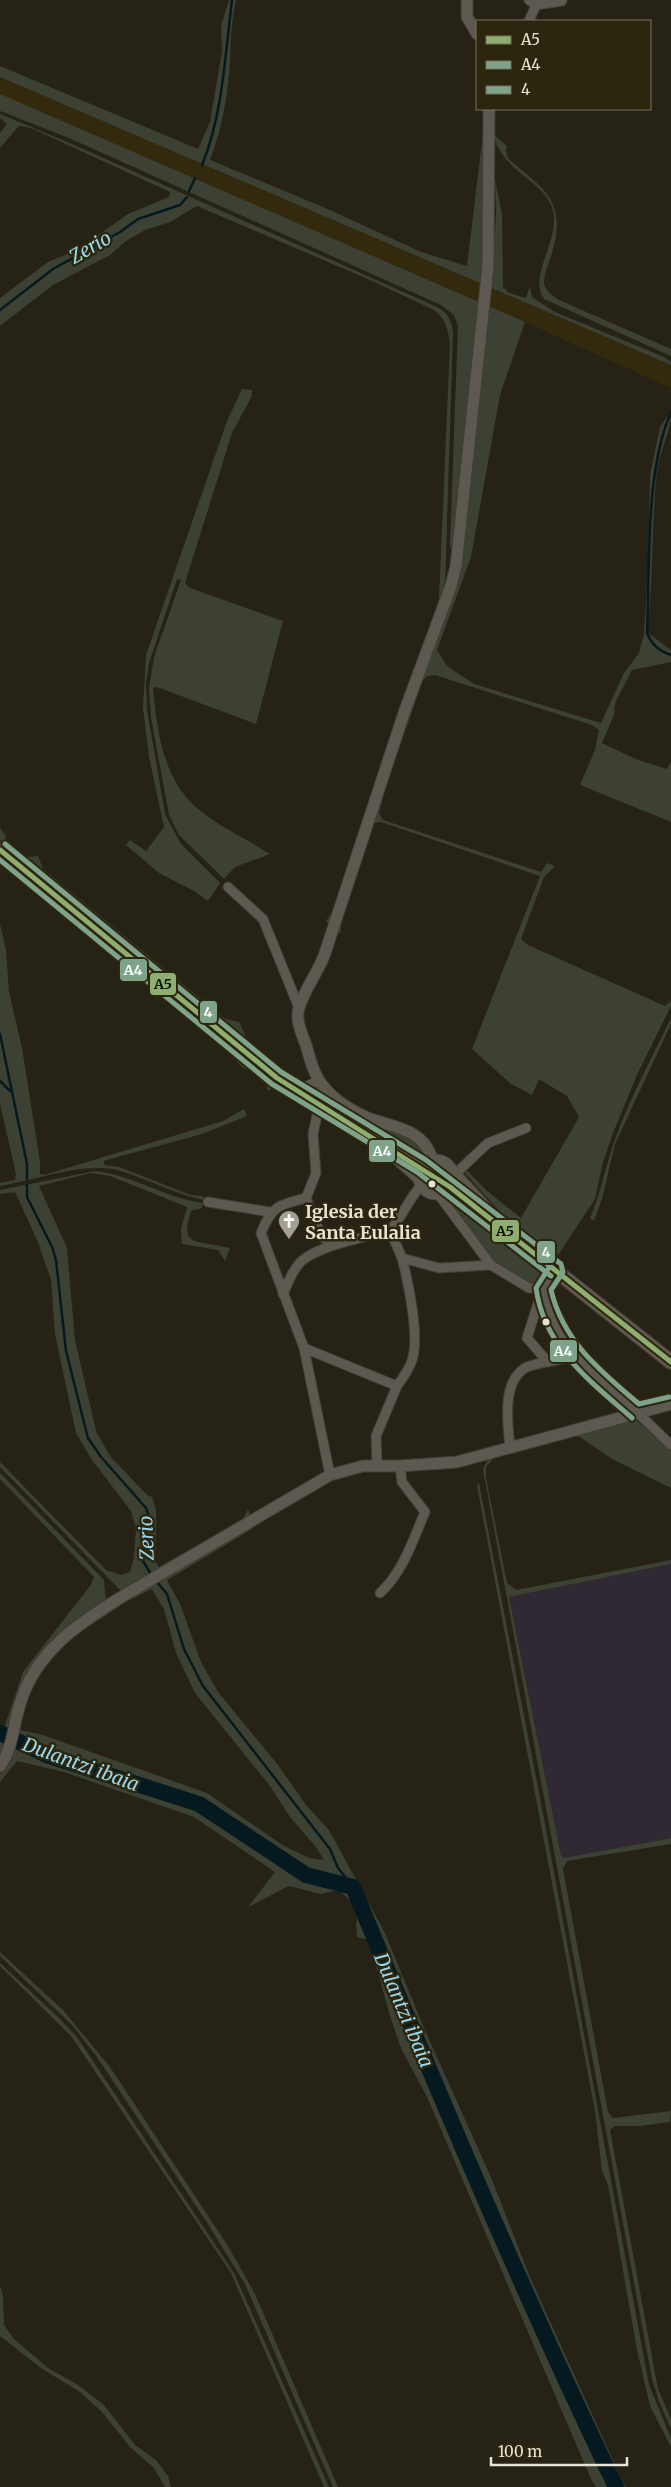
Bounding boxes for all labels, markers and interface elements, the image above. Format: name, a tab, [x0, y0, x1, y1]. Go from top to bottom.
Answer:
legend	[476, 20, 651, 110]
text: A5	[520, 30, 540, 49]
text: A4	[520, 55, 541, 74]
text: 4	[521, 80, 530, 99]
water label: Zerio	[64, 225, 116, 269]
line badge: A4	[119, 958, 148, 982]
text: A4	[123, 961, 142, 979]
line badge: A5	[149, 972, 177, 996]
text: A5	[153, 975, 172, 993]
line badge: 4	[199, 1000, 218, 1024]
text: 4	[204, 1003, 213, 1021]
line badge: A4	[368, 1139, 396, 1163]
text: A4	[372, 1142, 391, 1160]
unlabelled marker	[427, 1179, 437, 1189]
place label: Iglesia der Santa Eulalia	[305, 1200, 421, 1244]
church icon: Iglesia der Santa Eulalia	[277, 1209, 301, 1240]
line badge: A5	[491, 1219, 520, 1243]
text: A5	[495, 1222, 514, 1240]
line badge: 4	[536, 1240, 556, 1264]
text: 4	[542, 1243, 551, 1261]
unlabelled marker	[541, 1317, 551, 1327]
line badge: A4	[549, 1339, 578, 1363]
text: A4	[553, 1342, 572, 1360]
water label: Zerio	[133, 1515, 159, 1562]
water label: Dulantzi ibaia	[18, 1731, 143, 1796]
water label: Dulantzi ibaia	[369, 1948, 439, 2071]
scale bar	[491, 2434, 627, 2466]
text: 100 m	[498, 2442, 542, 2461]

